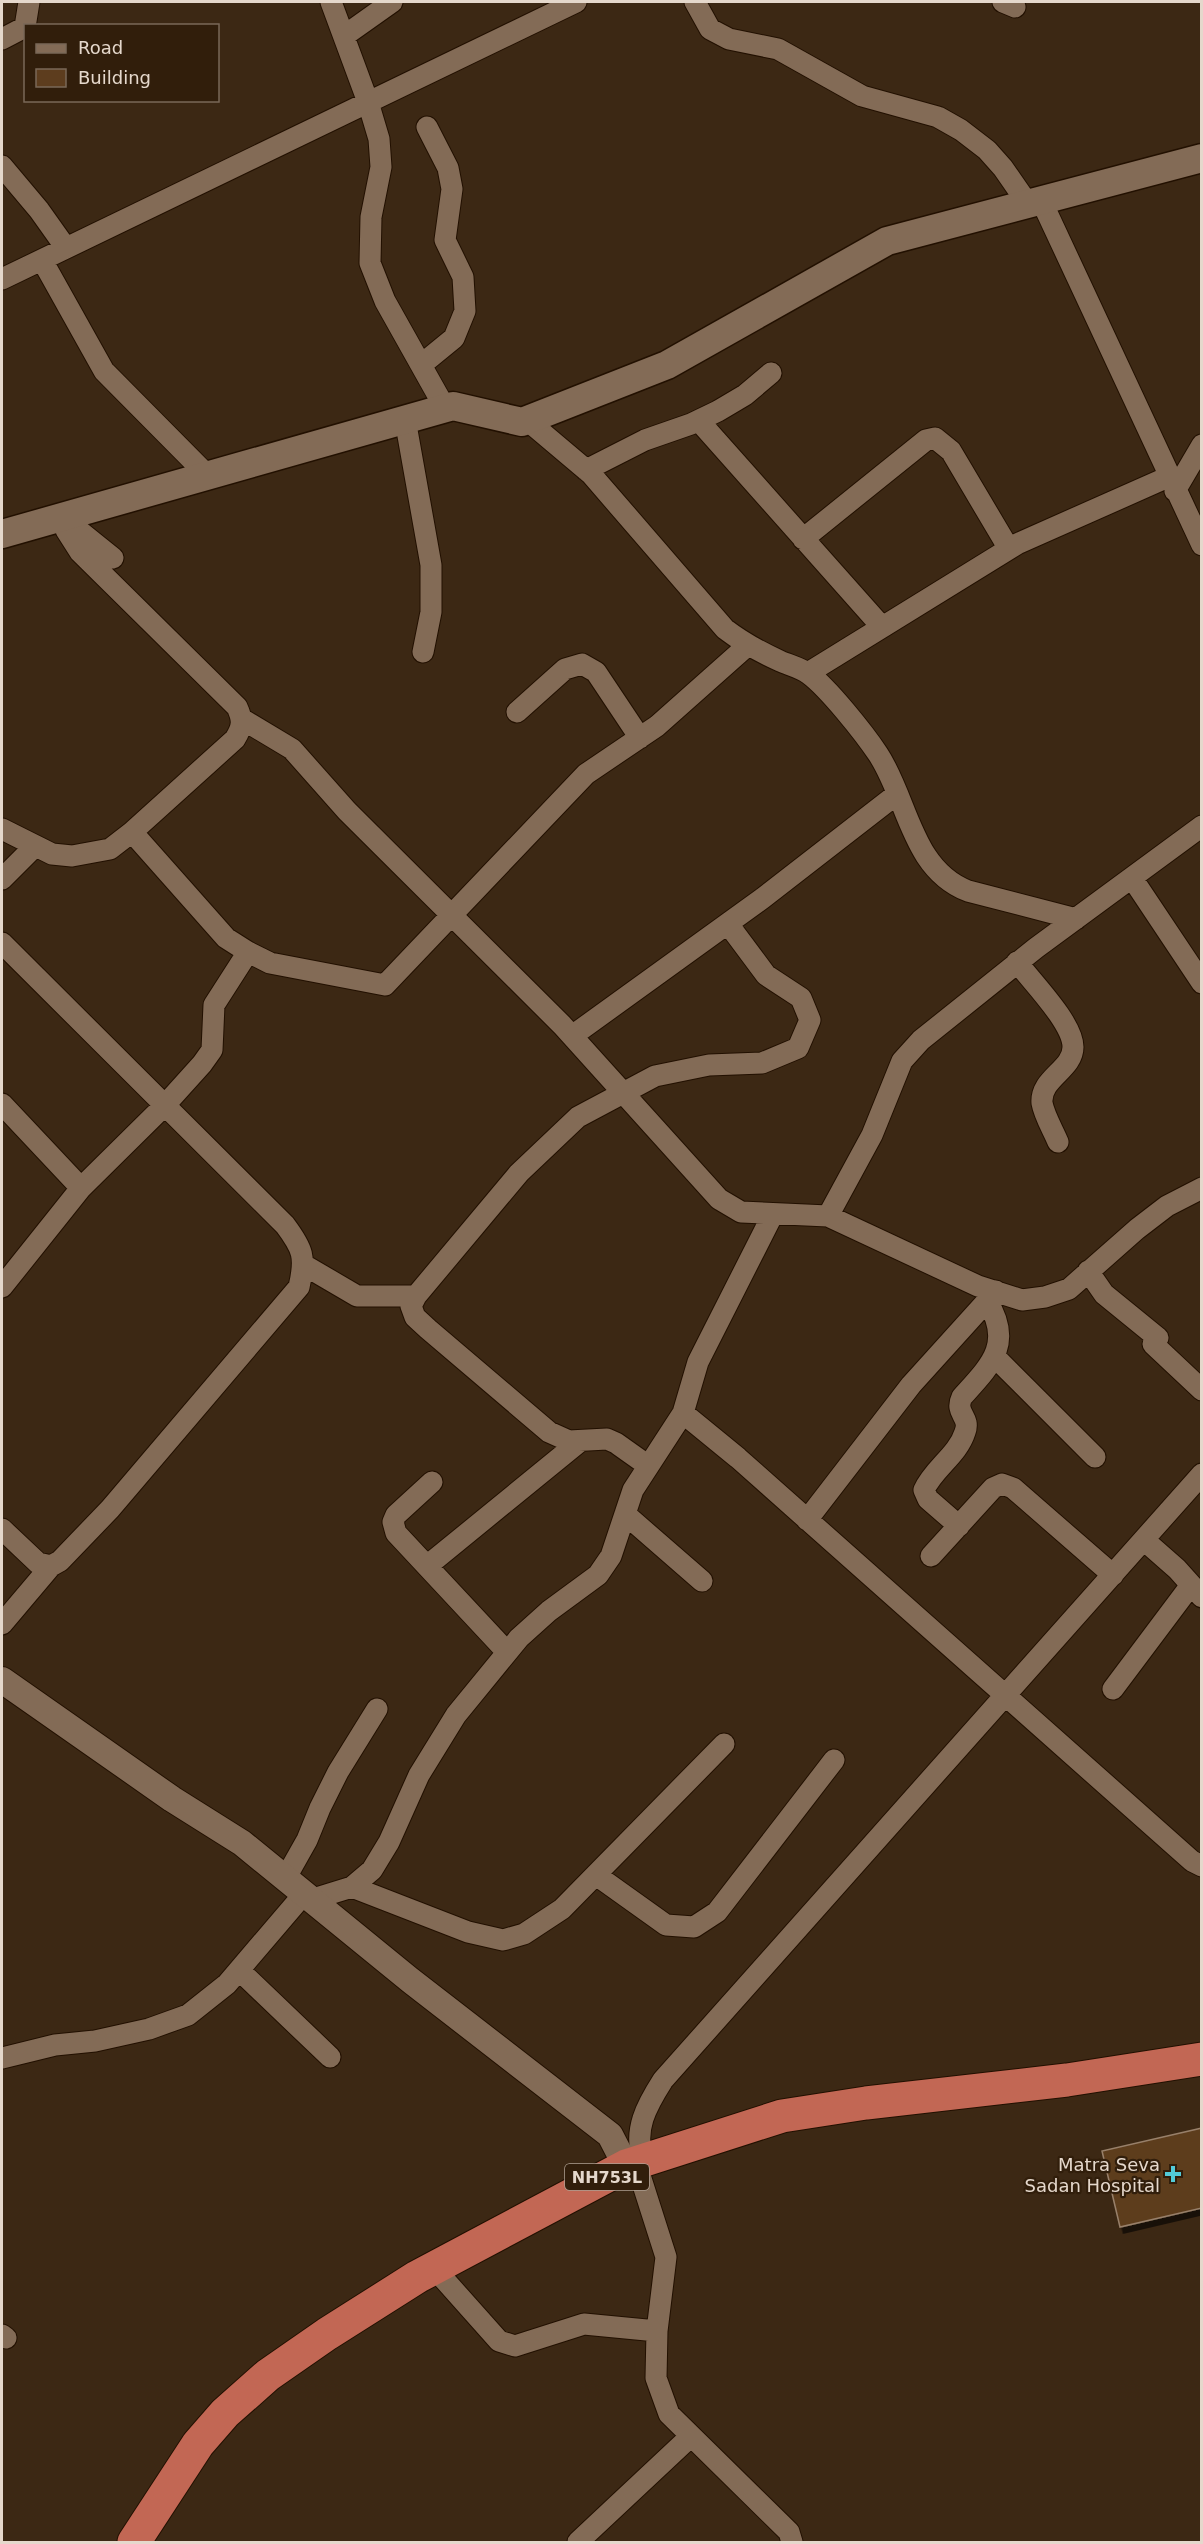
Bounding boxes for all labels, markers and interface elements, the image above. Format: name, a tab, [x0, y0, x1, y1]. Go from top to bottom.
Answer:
legend	[24, 24, 219, 102]
text: Road	[78, 37, 123, 58]
text: Building	[78, 67, 151, 88]
place label: Matra Seva Sadan Hospital	[1025, 2154, 1160, 2196]
road number: NH753L	[565, 2164, 649, 2190]
marker: Matra Seva Sadan Hospital	[1164, 2165, 1182, 2183]

